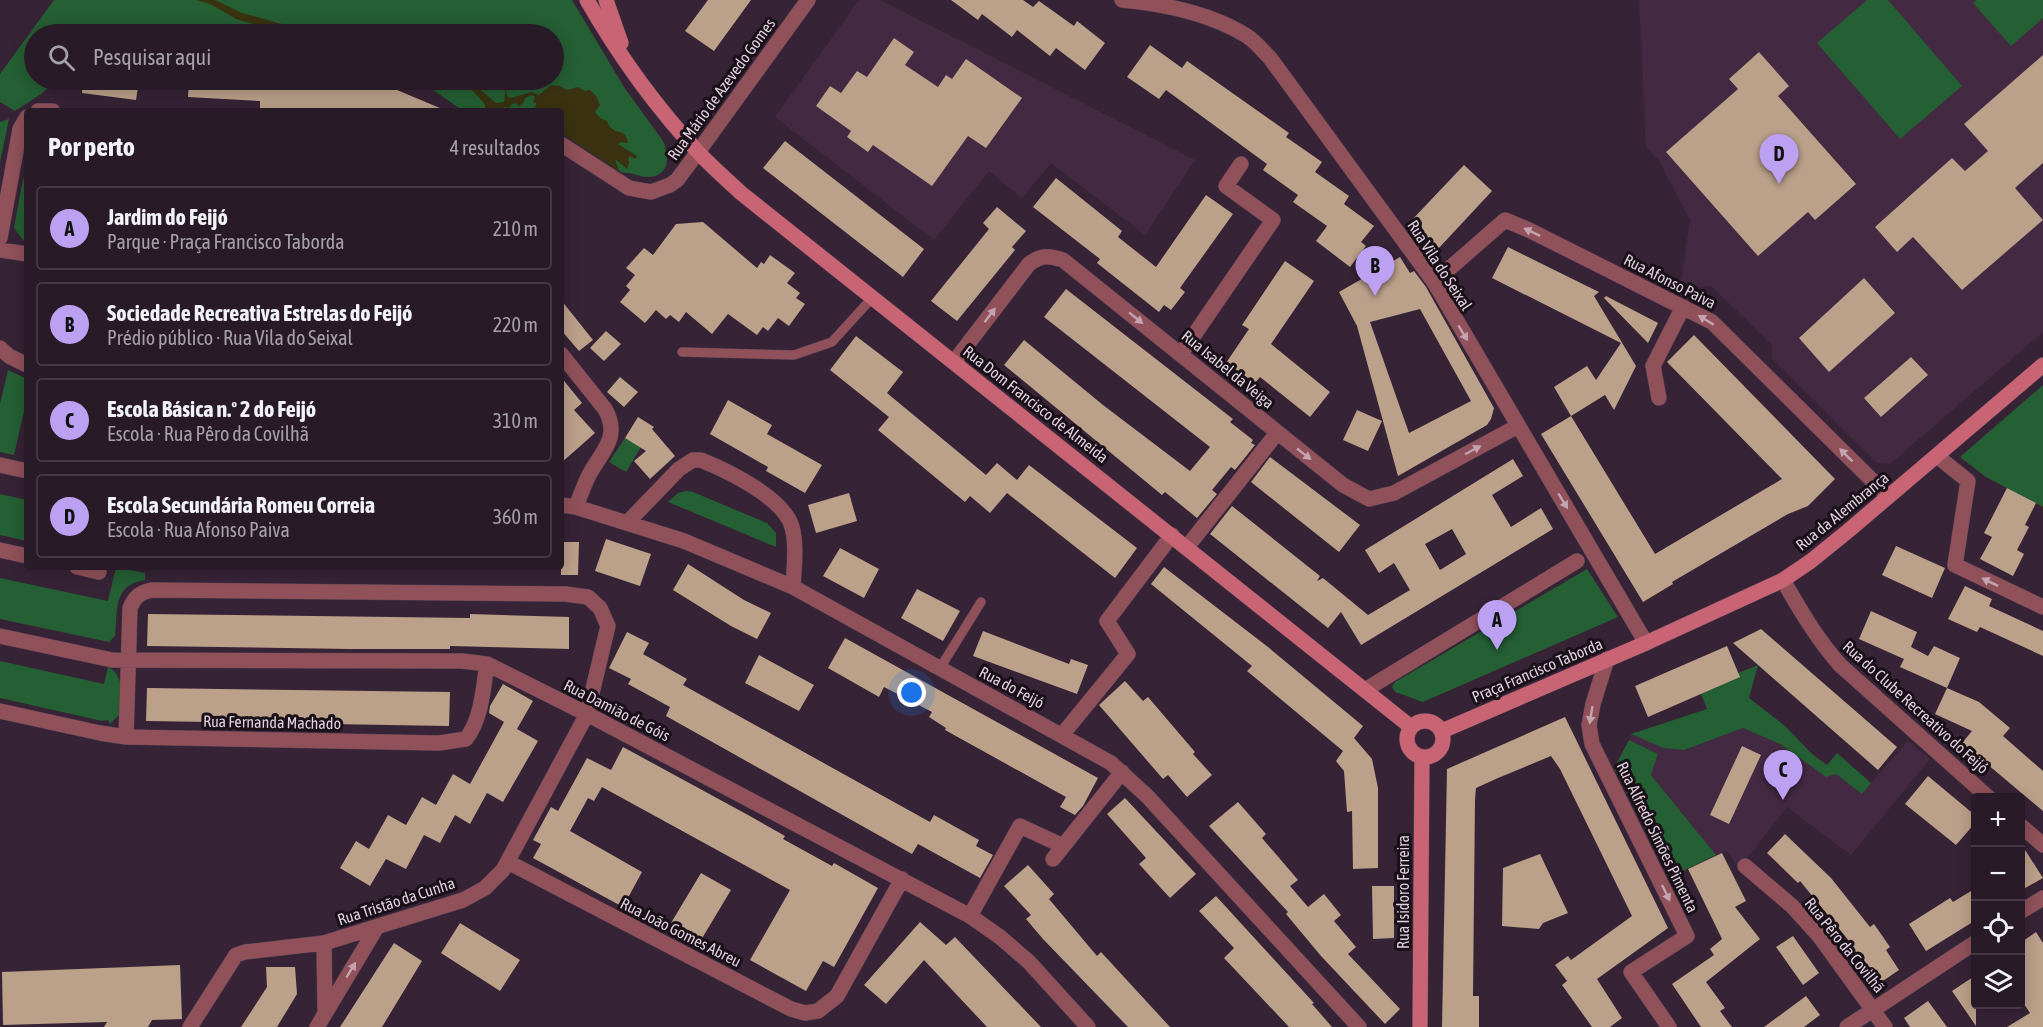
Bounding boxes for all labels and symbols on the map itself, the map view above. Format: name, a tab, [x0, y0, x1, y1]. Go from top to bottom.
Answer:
street label: Rua Mário de Azevedo Gomes	[664, 14, 779, 163]
pin: D	[1760, 134, 1798, 184]
street label: Rua Vila do Seixal	[1404, 217, 1476, 314]
one-way arrow	[1524, 228, 1541, 237]
pin: B	[1356, 246, 1394, 296]
street label: Rua Afonso Paiva	[1621, 250, 1719, 312]
one-way arrow	[983, 308, 995, 323]
one-way arrow	[1128, 312, 1144, 325]
one-way arrow	[1697, 315, 1714, 325]
one-way arrow	[1458, 325, 1469, 341]
street label: Rua Isabel da Veiga	[1178, 326, 1278, 412]
street label: Rua Dom Francisco de Almeida	[960, 342, 1112, 466]
one-way arrow	[1465, 445, 1482, 455]
one-way arrow	[1296, 447, 1312, 460]
one-way arrow	[1840, 449, 1854, 463]
street label: Rua da Alembrança	[1792, 468, 1893, 555]
one-way arrow	[1557, 493, 1568, 509]
one-way arrow	[1982, 577, 1999, 587]
pin: A	[1478, 600, 1516, 650]
street label: Praça Francisco Taborda	[1469, 634, 1605, 707]
street label: Rua do Clube Recreativo do Feijó	[1839, 637, 1992, 778]
street label: Rua do Feijó	[976, 662, 1048, 712]
street label: Rua Damião de Góis	[561, 676, 673, 745]
your location	[897, 678, 926, 707]
one-way arrow	[1586, 706, 1595, 725]
street label: Rua Fernanda Machado	[203, 712, 341, 732]
pin: C	[1764, 750, 1802, 800]
street label: Rua Alfredo Simões Pimenta	[1614, 759, 1702, 915]
street label: Rua Isidoro Ferreira	[1394, 835, 1412, 949]
street label: Rua Tristão da Cunha	[335, 874, 457, 928]
one-way arrow	[1660, 884, 1670, 902]
street label: Rua João Gomes Abreu	[618, 894, 744, 970]
street label: Rua Pêro da Covilhã	[1801, 894, 1889, 996]
one-way arrow	[346, 961, 356, 978]

